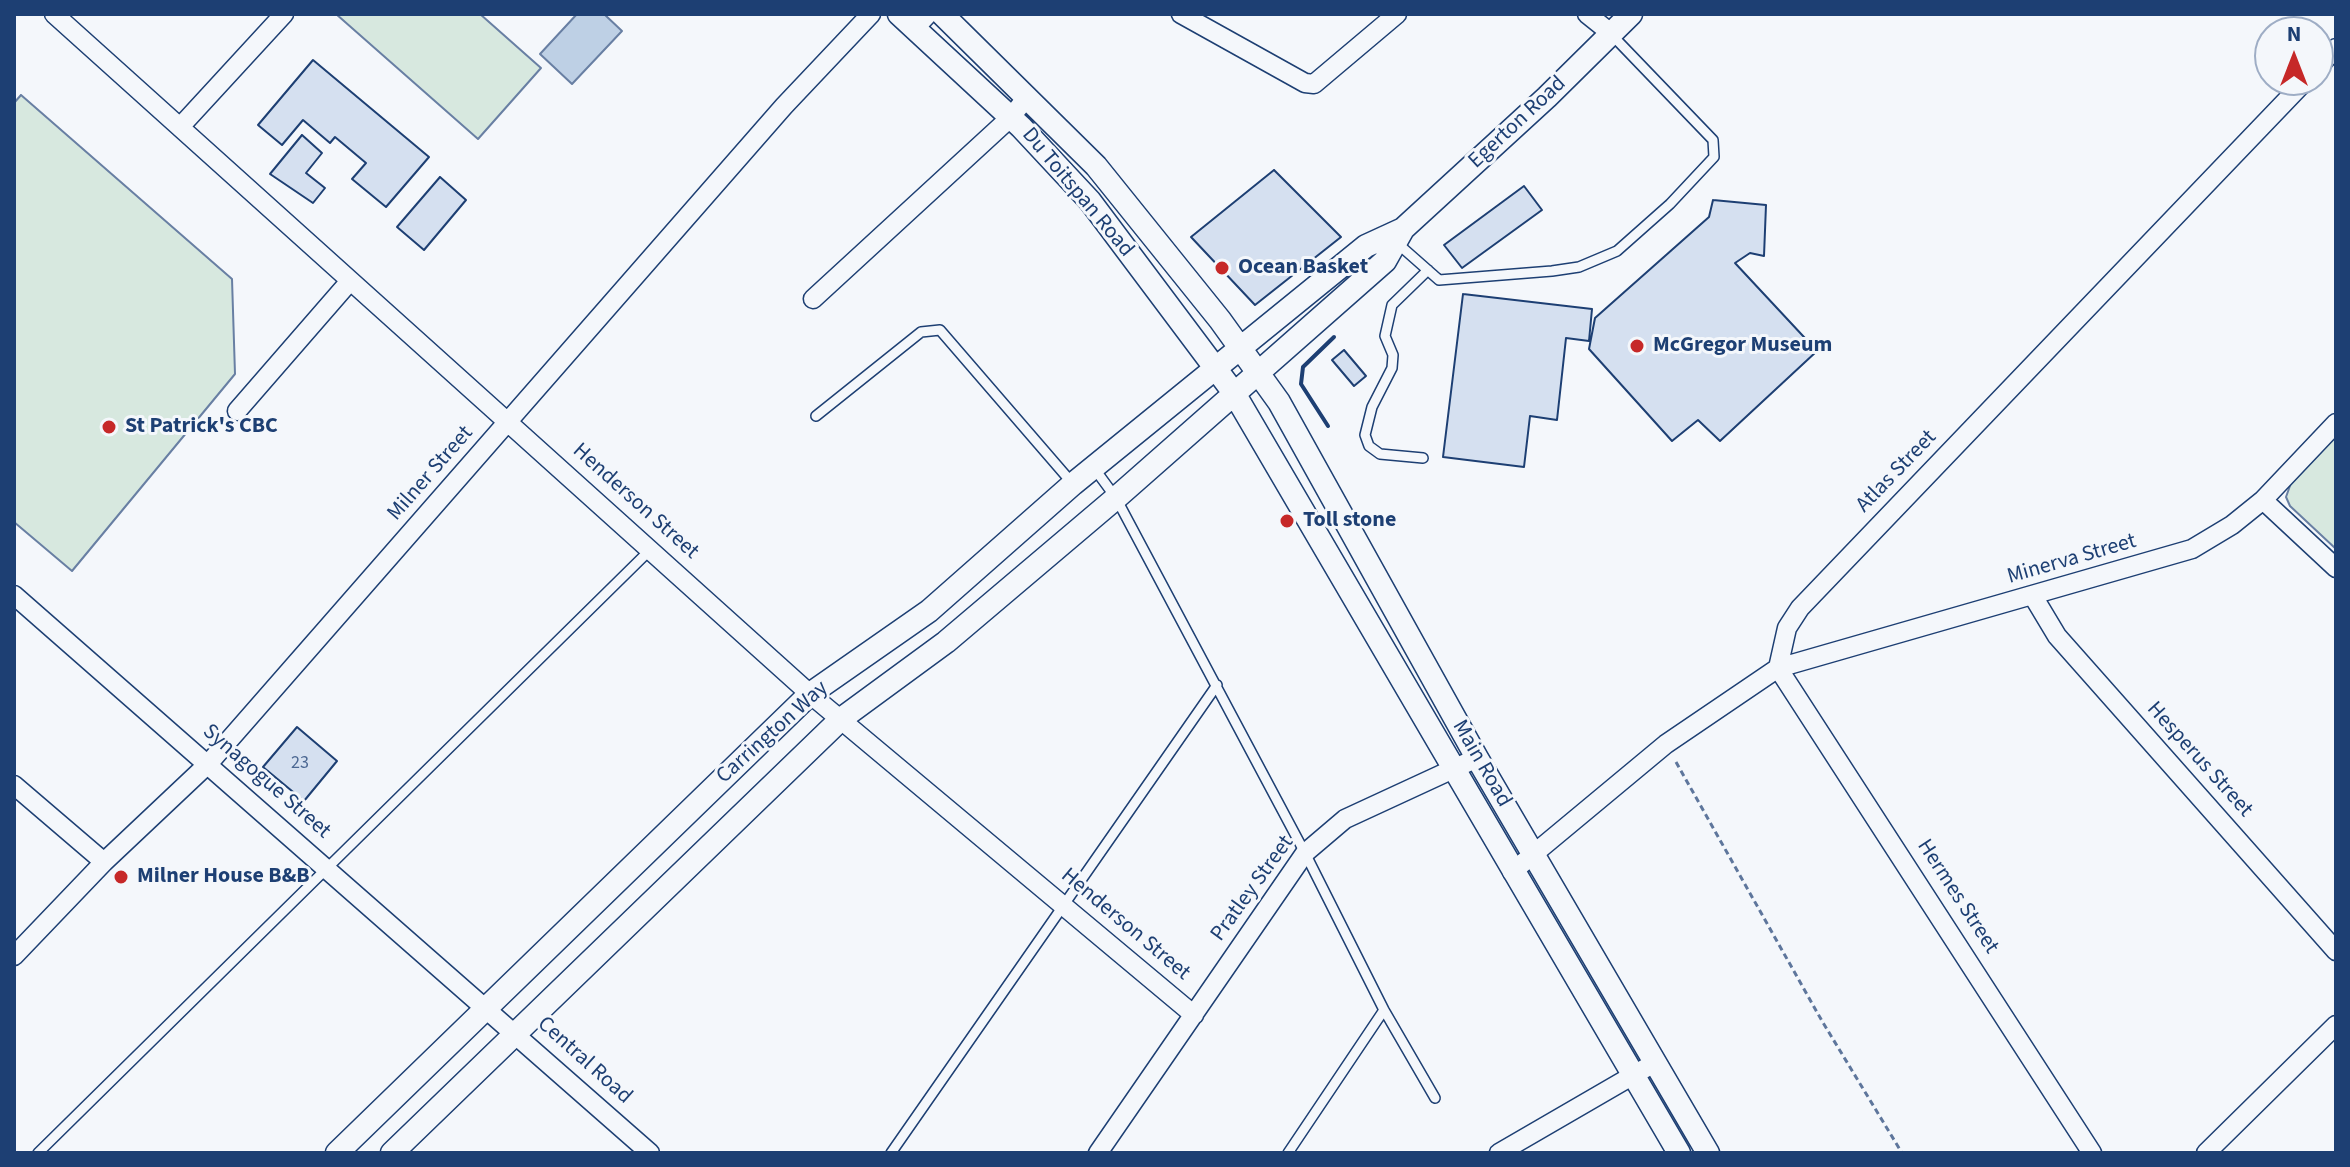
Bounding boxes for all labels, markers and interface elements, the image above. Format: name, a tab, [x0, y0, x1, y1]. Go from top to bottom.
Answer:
north arrow	[2254, 16, 2334, 96]
text: N	[2287, 18, 2301, 50]
street label: Egerton Road	[1464, 71, 1572, 175]
street label: Du Toitspan Road	[1015, 123, 1139, 263]
place label: Ocean Basket	[1238, 255, 1368, 281]
marker: Ocean Basket	[1213, 259, 1231, 277]
place label: McGregor Museum	[1653, 333, 1832, 359]
marker: McGregor Museum	[1628, 337, 1646, 355]
place label: St Patrick's CBC	[125, 414, 278, 440]
marker: St Patrick's CBC	[100, 418, 118, 436]
street label: Milner Street	[383, 421, 479, 527]
street label: Atlas Street	[1851, 425, 1943, 519]
street label: Henderson Street	[566, 438, 704, 566]
place label: Toll stone	[1303, 508, 1396, 534]
marker: Toll stone	[1278, 512, 1296, 530]
street label: Minerva Street	[2004, 529, 2140, 591]
street label: Carrington Way	[712, 676, 834, 790]
street label: Hesperus Street	[2140, 697, 2258, 823]
street label: Main Road	[1446, 716, 1516, 812]
street label: Synagogue Street	[196, 719, 336, 845]
house number: 23	[291, 753, 309, 775]
street label: Pratley Street	[1206, 831, 1300, 947]
street label: Hermes Street	[1910, 835, 2004, 959]
street label: Henderson Street	[1055, 863, 1195, 987]
place label: Milner House B&B	[137, 864, 310, 890]
marker: Milner House B&B	[112, 868, 130, 886]
street label: Central Road	[531, 1012, 637, 1110]

